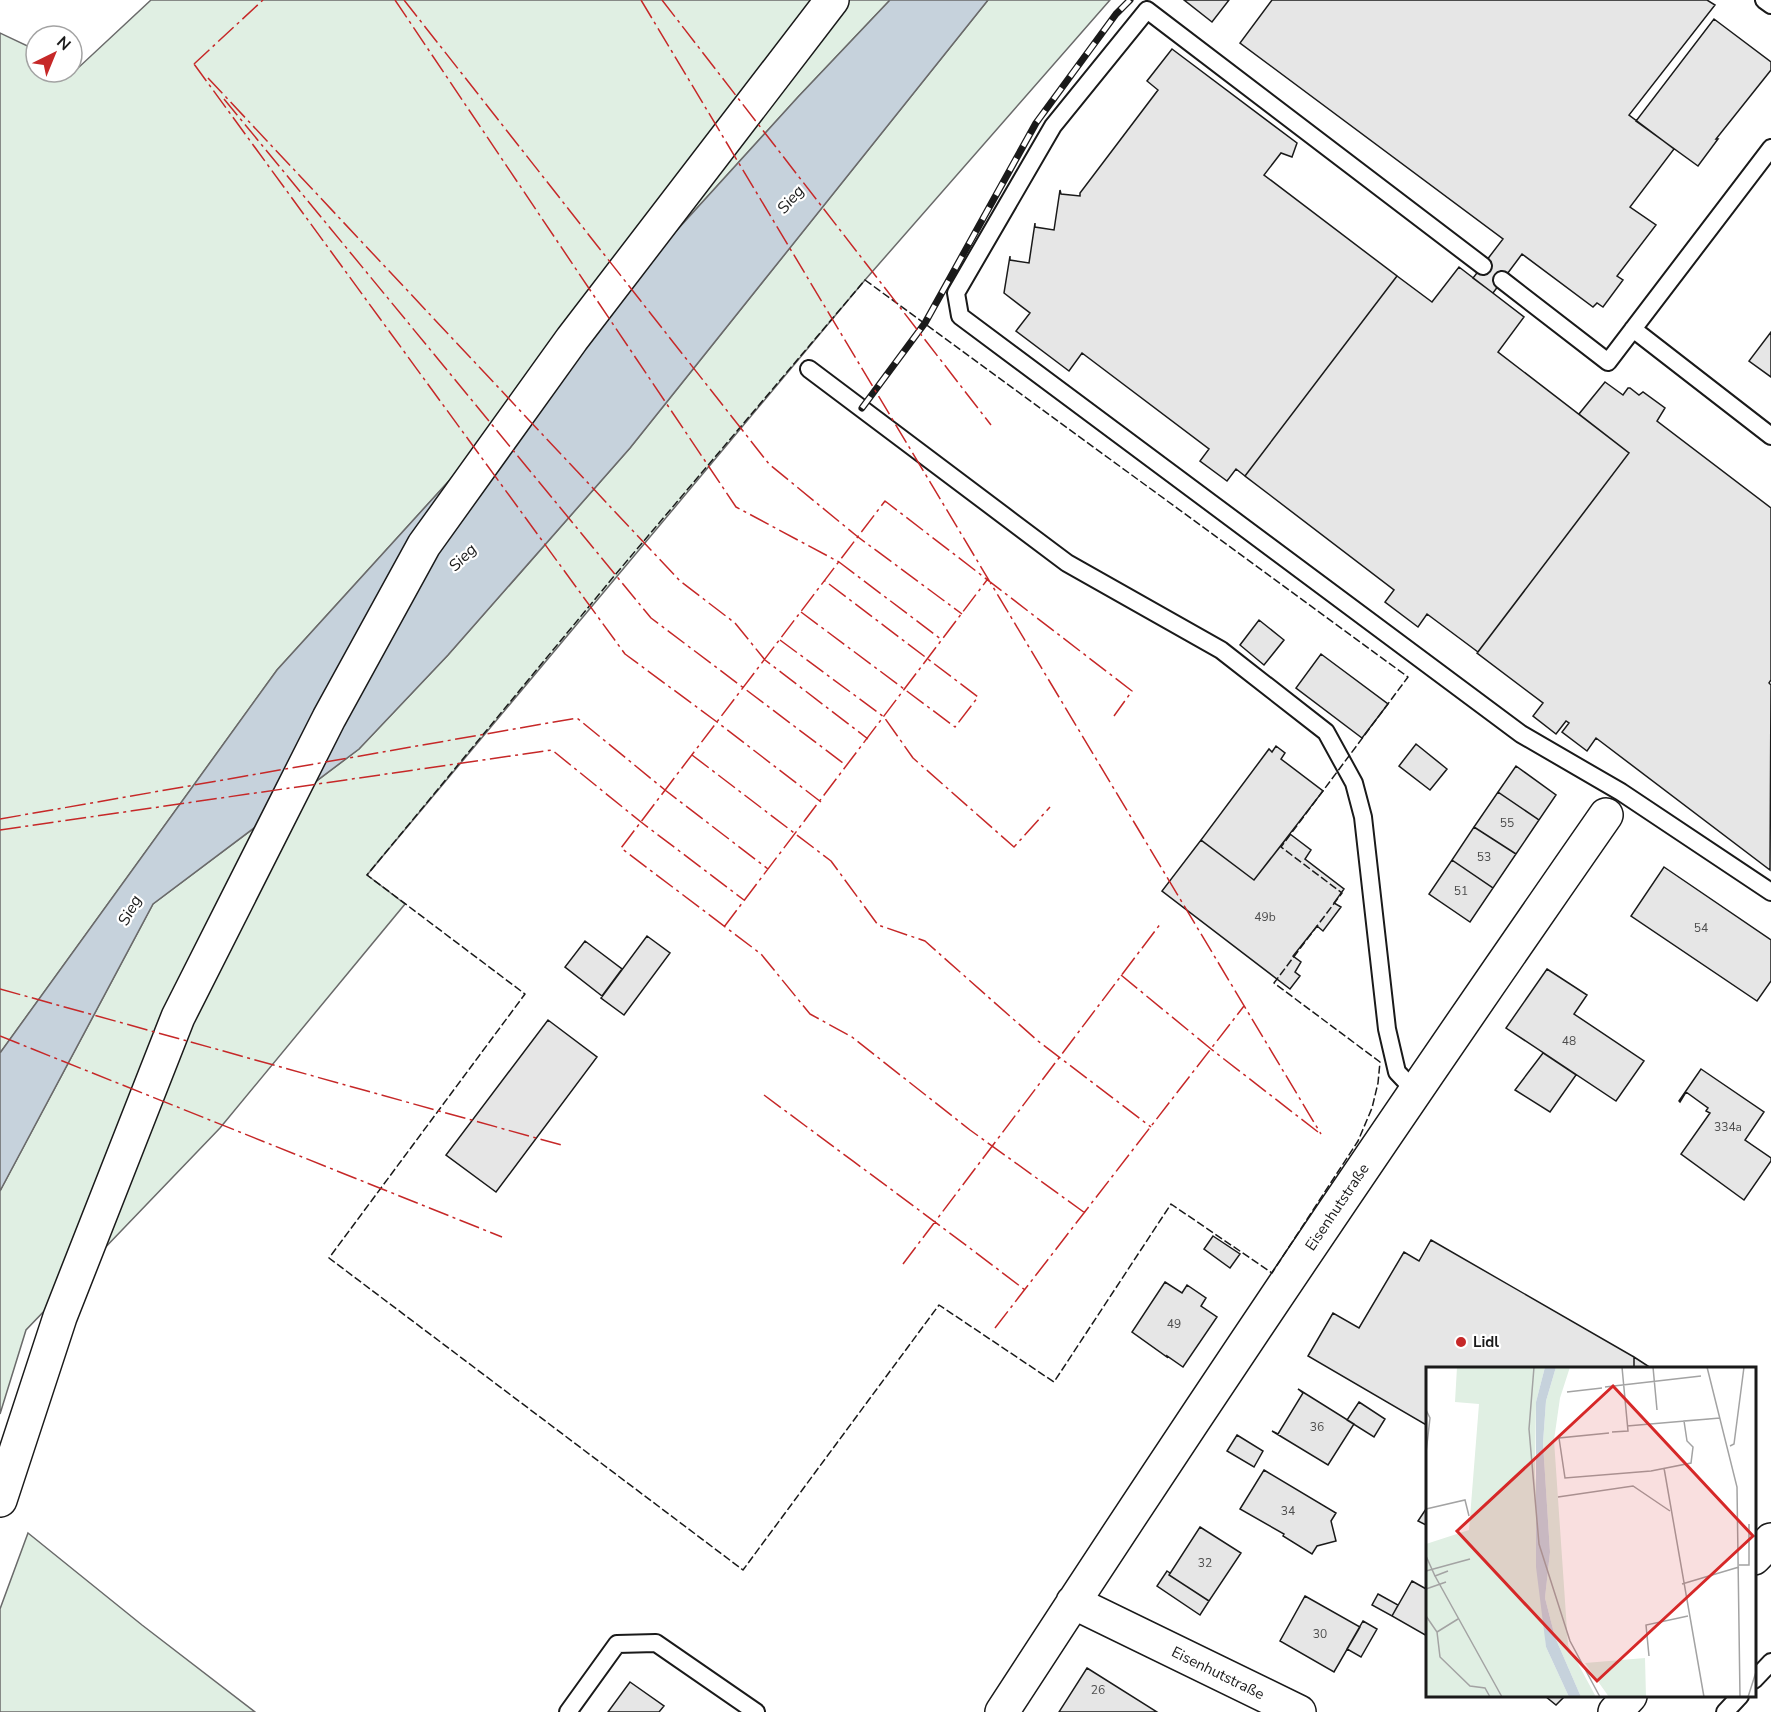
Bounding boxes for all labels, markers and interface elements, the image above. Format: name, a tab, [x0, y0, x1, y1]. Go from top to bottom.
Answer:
north arrow	[24, 24, 84, 84]
text: N	[52, 32, 75, 56]
water label: Sieg	[772, 181, 809, 219]
water label: Sieg	[444, 539, 482, 577]
house number: 55	[1500, 815, 1514, 831]
house number: 53	[1477, 849, 1491, 865]
house number: 51	[1454, 883, 1468, 899]
water label: Sieg	[113, 891, 147, 930]
house number: 49b	[1254, 909, 1276, 925]
house number: 54	[1694, 920, 1708, 936]
house number: 48	[1562, 1033, 1576, 1049]
house number: 334a	[1714, 1119, 1742, 1135]
street label: Eisenhutstraße	[1300, 1160, 1374, 1254]
house number: 49	[1167, 1316, 1181, 1332]
place label: Lidl	[1473, 1332, 1499, 1352]
marker: Lidl	[1454, 1335, 1468, 1349]
inset map	[1426, 1367, 1756, 1697]
house number: 36	[1310, 1419, 1324, 1435]
house number: 34	[1281, 1503, 1295, 1519]
house number: 32	[1198, 1555, 1212, 1571]
house number: 30	[1313, 1626, 1327, 1642]
street label: Eisenhutstraße	[1168, 1642, 1268, 1704]
house number: 26	[1091, 1682, 1105, 1698]

